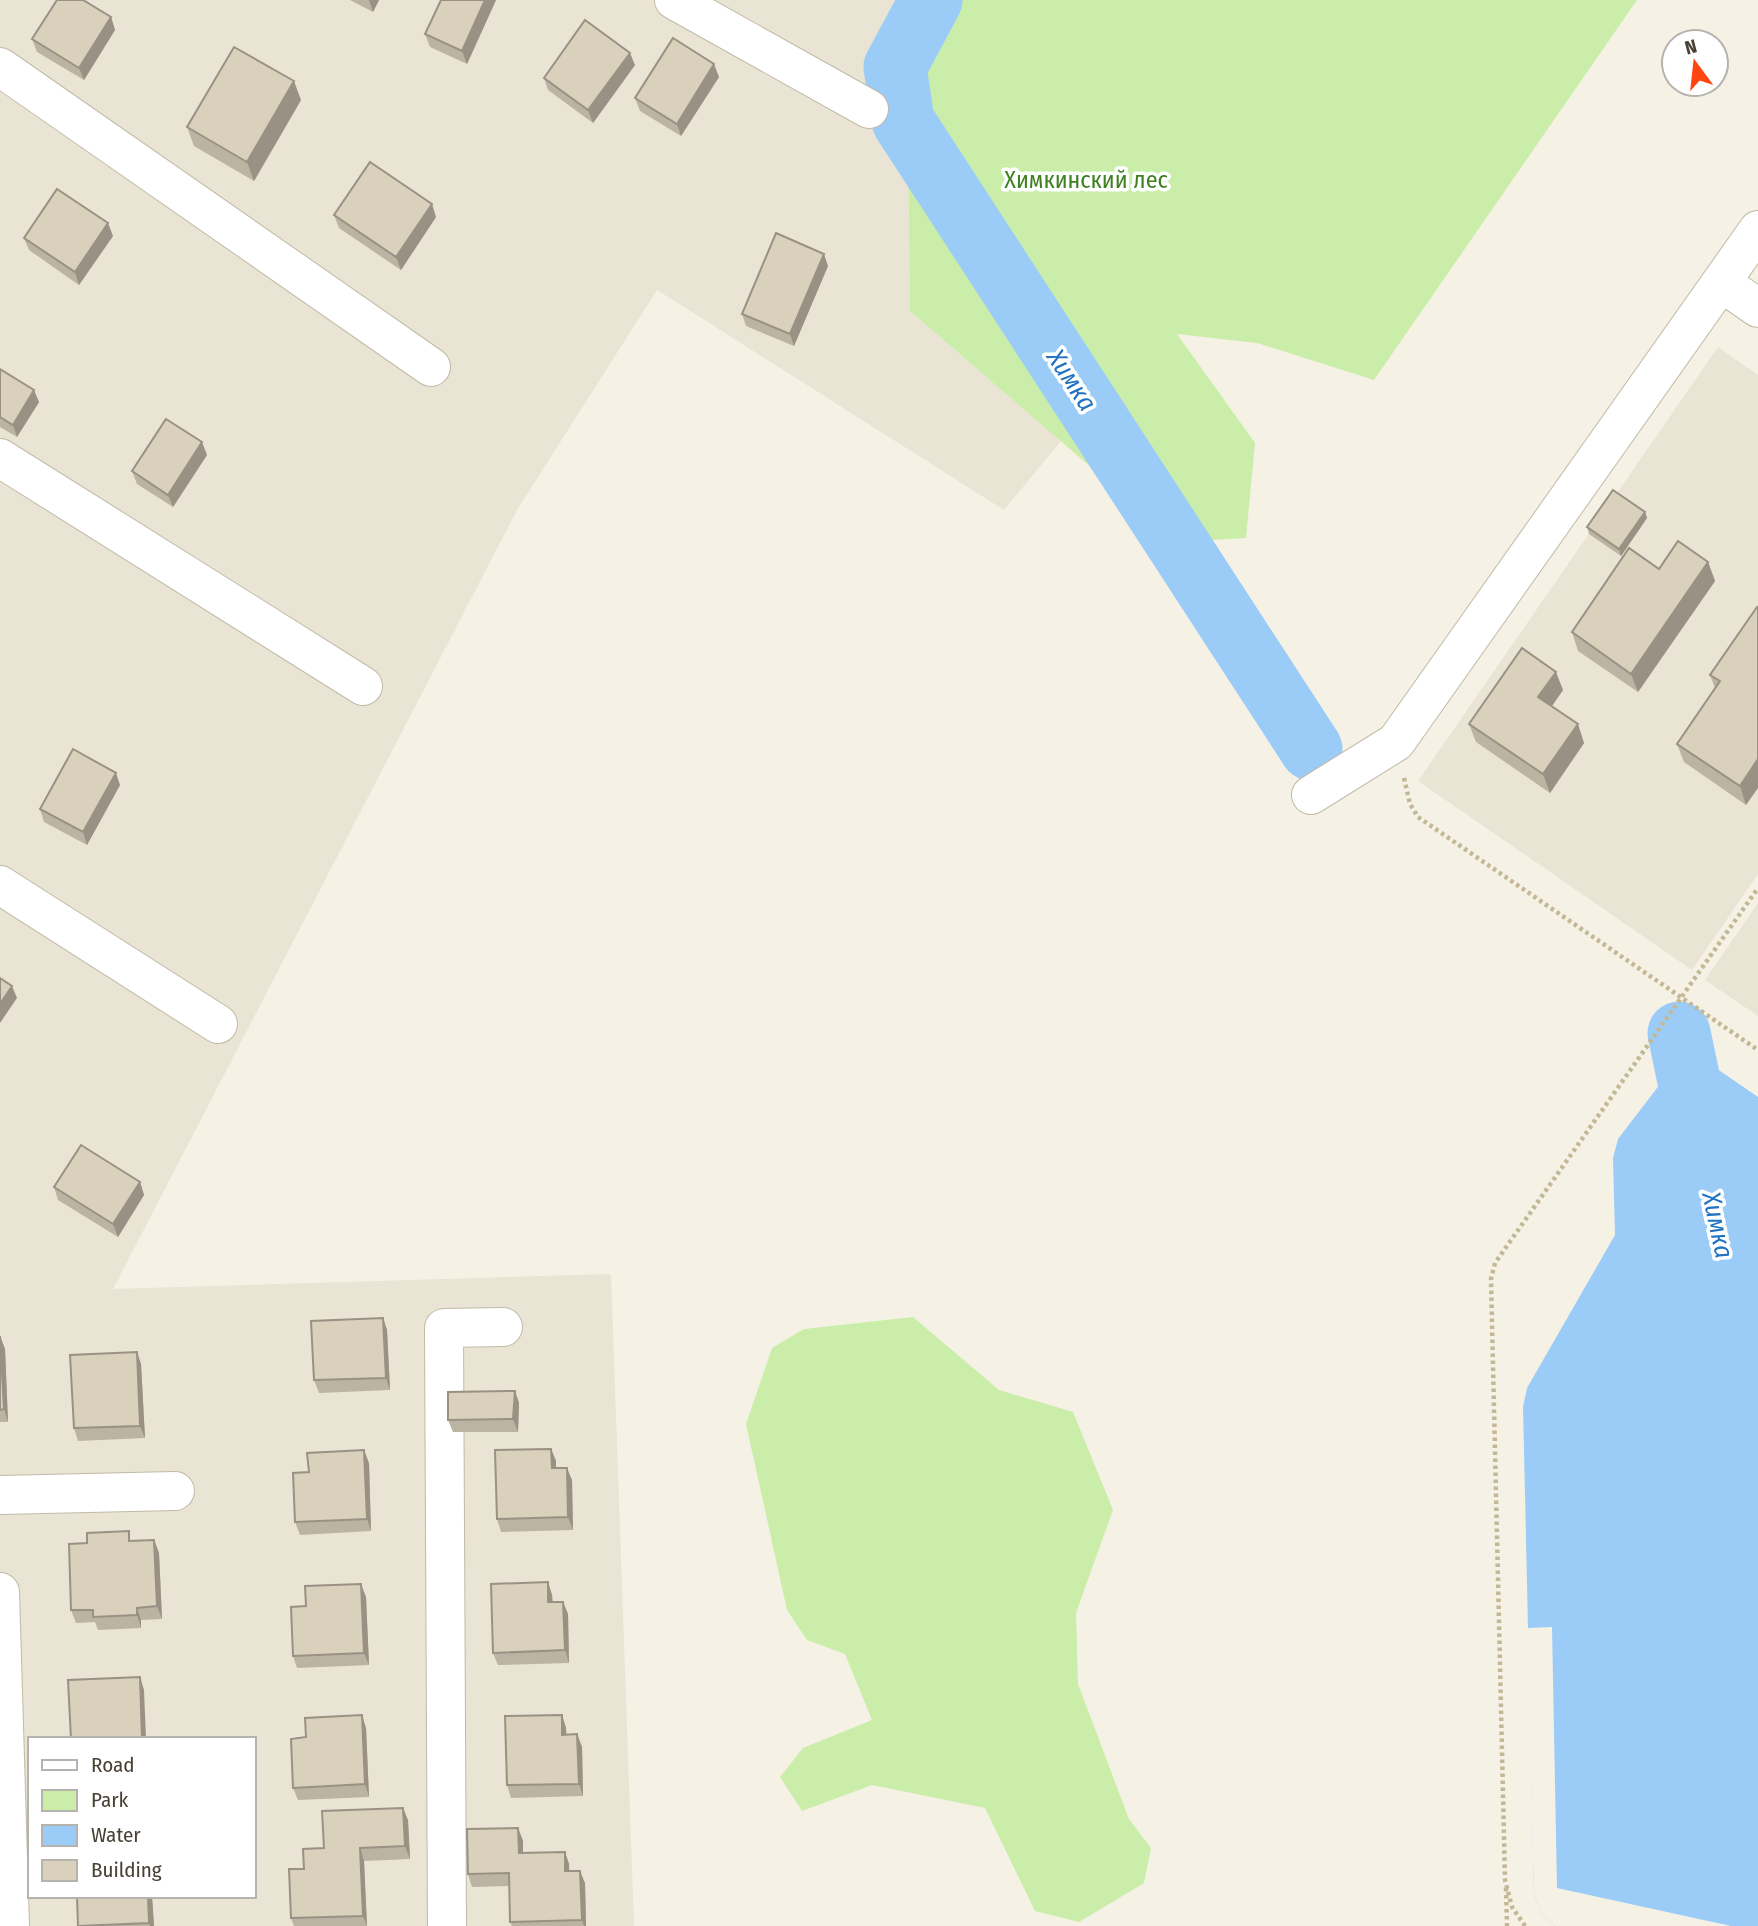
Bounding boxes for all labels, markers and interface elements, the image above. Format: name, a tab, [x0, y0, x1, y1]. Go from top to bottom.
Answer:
north arrow	[1660, 28, 1730, 98]
text: N	[1682, 34, 1699, 60]
park label: Химкинский лес	[1004, 166, 1168, 194]
water label: Химка	[1040, 343, 1103, 417]
water label: Химка	[1695, 1188, 1740, 1261]
legend	[28, 1737, 256, 1898]
text: Road	[91, 1752, 135, 1778]
text: Park	[91, 1787, 129, 1813]
text: Water	[91, 1822, 141, 1848]
text: Building	[91, 1857, 162, 1883]

